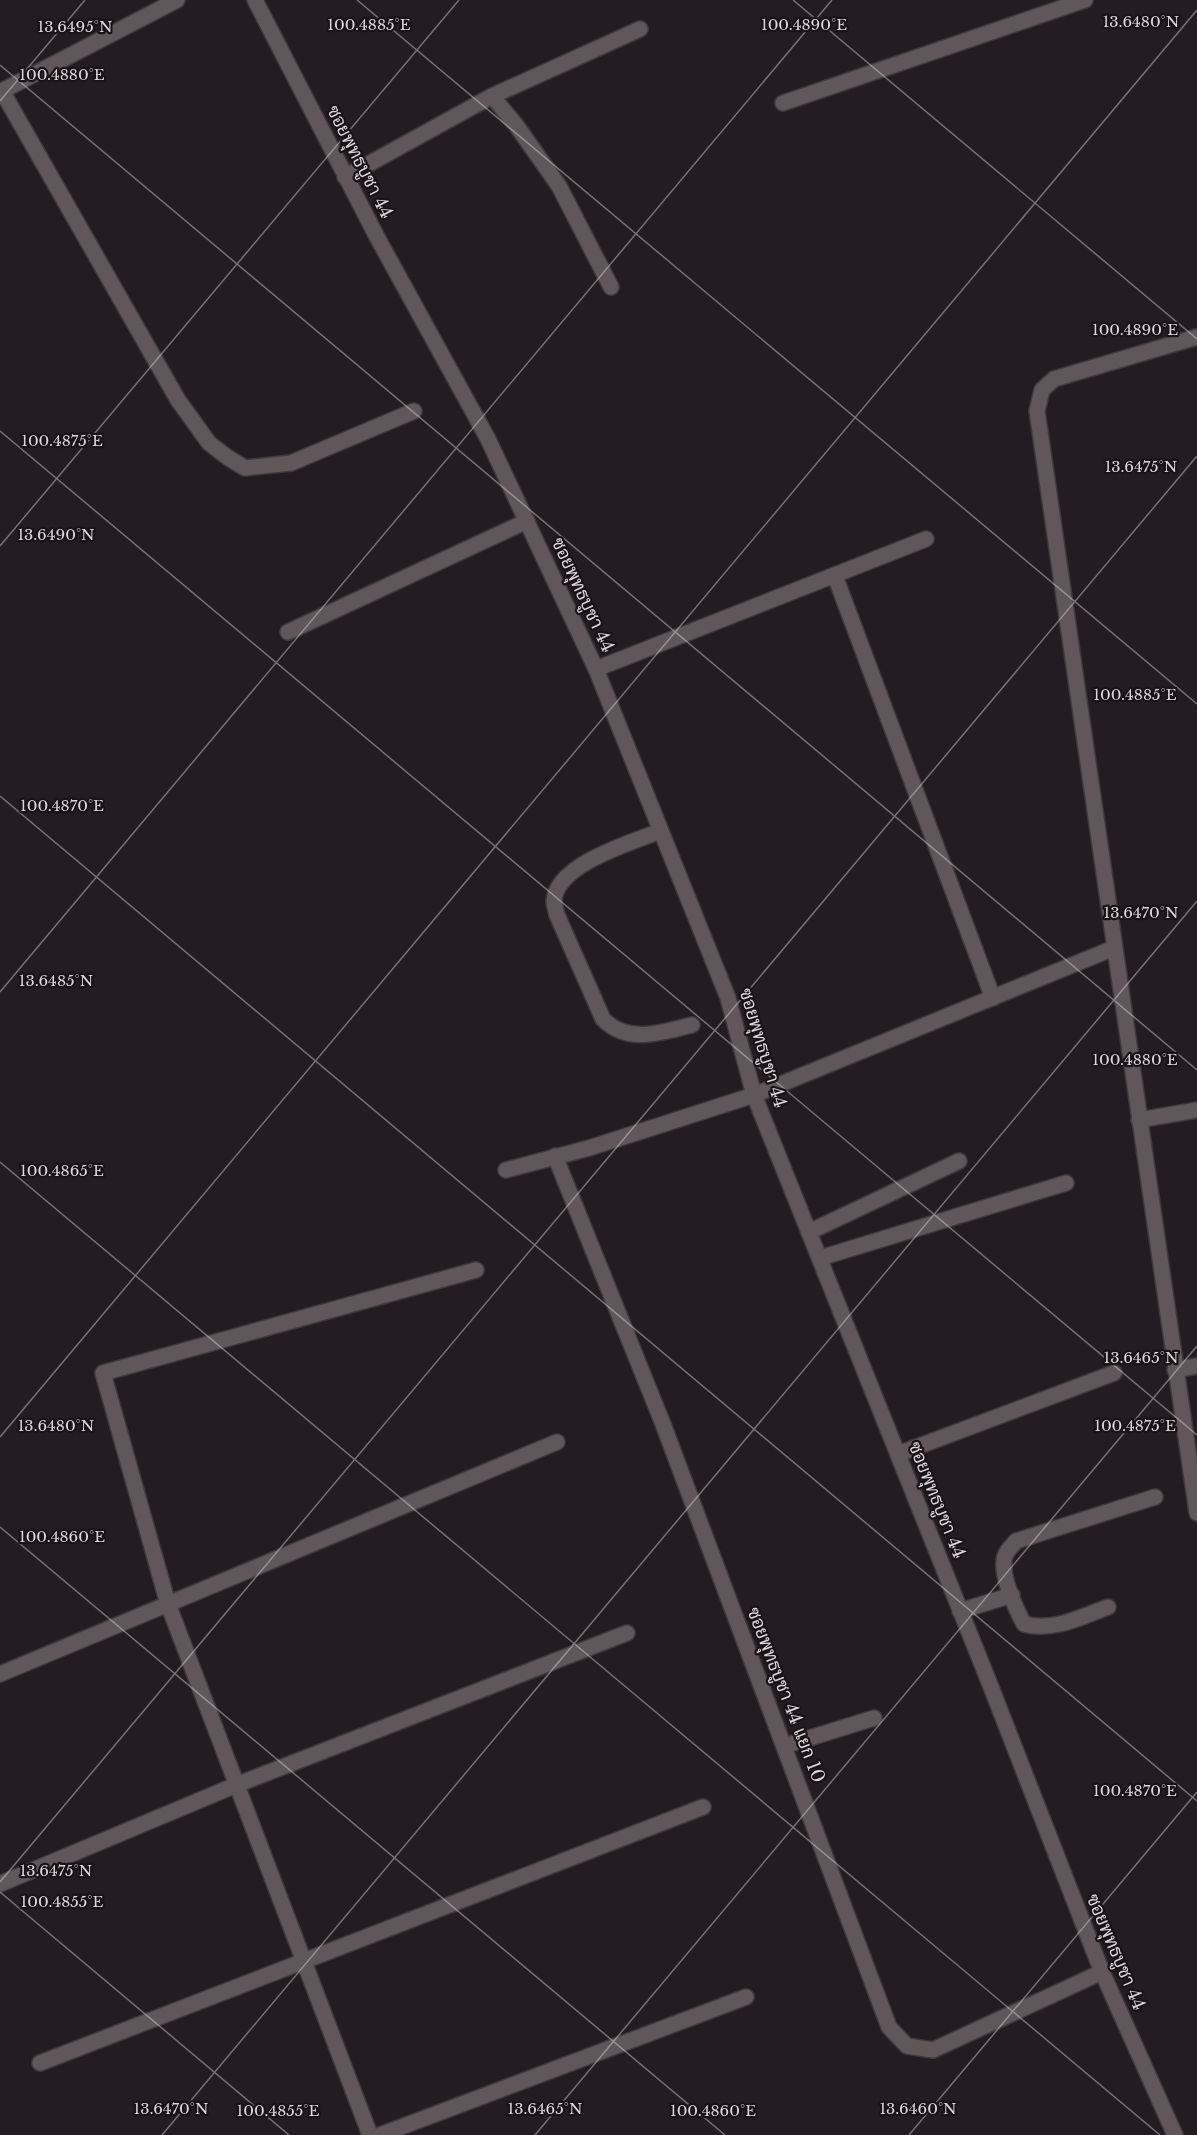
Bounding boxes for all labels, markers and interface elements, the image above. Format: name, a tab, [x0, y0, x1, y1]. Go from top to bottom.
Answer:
text: 13.6480°N	[1103, 12, 1179, 31]
text: 100.4885°E	[327, 15, 411, 34]
text: 100.4890°E	[761, 15, 847, 34]
text: 13.6495°N	[37, 17, 113, 36]
text: 100.4880°E	[19, 65, 105, 84]
street label: ซอยพุทธบูชา 44	[320, 102, 398, 223]
text: 100.4890°E	[1092, 320, 1178, 339]
text: 100.4875°E	[21, 431, 103, 450]
text: 13.6475°N	[1105, 457, 1177, 476]
text: 13.6490°N	[17, 525, 95, 544]
street label: ซอยพุทธบูชา 44	[545, 534, 619, 657]
text: 100.4885°E	[1093, 685, 1177, 704]
text: 100.4870°E	[20, 796, 104, 815]
text: 13.6470°N	[1103, 903, 1179, 922]
text: 13.6485°N	[19, 971, 93, 990]
street label: ซอยพุทธบูชา 44	[732, 986, 792, 1111]
text: 100.4880°E	[1092, 1050, 1178, 1069]
text: 100.4865°E	[20, 1161, 104, 1180]
text: 13.6465°N	[1103, 1348, 1179, 1367]
text: 13.6480°N	[18, 1416, 94, 1435]
text: 100.4875°E	[1094, 1416, 1176, 1435]
street label: ซอยพุทธบูชา 44	[902, 1438, 970, 1562]
text: 100.4860°E	[19, 1527, 105, 1546]
street label: ซอยพุทธบูชา 44 แยก 10	[740, 1604, 830, 1787]
text: 100.4870°E	[1093, 1781, 1177, 1800]
text: 13.6475°N	[20, 1861, 92, 1880]
street label: ซอยพุทธบูชา 44	[1080, 1891, 1150, 2014]
text: 100.4855°E	[21, 1892, 103, 1911]
text: 13.6470°N	[133, 2099, 209, 2118]
text: 13.6465°N	[507, 2099, 583, 2118]
text: 13.6460°N	[879, 2099, 957, 2118]
text: 100.4855°E	[237, 2101, 319, 2120]
text: 100.4860°E	[670, 2101, 756, 2120]

